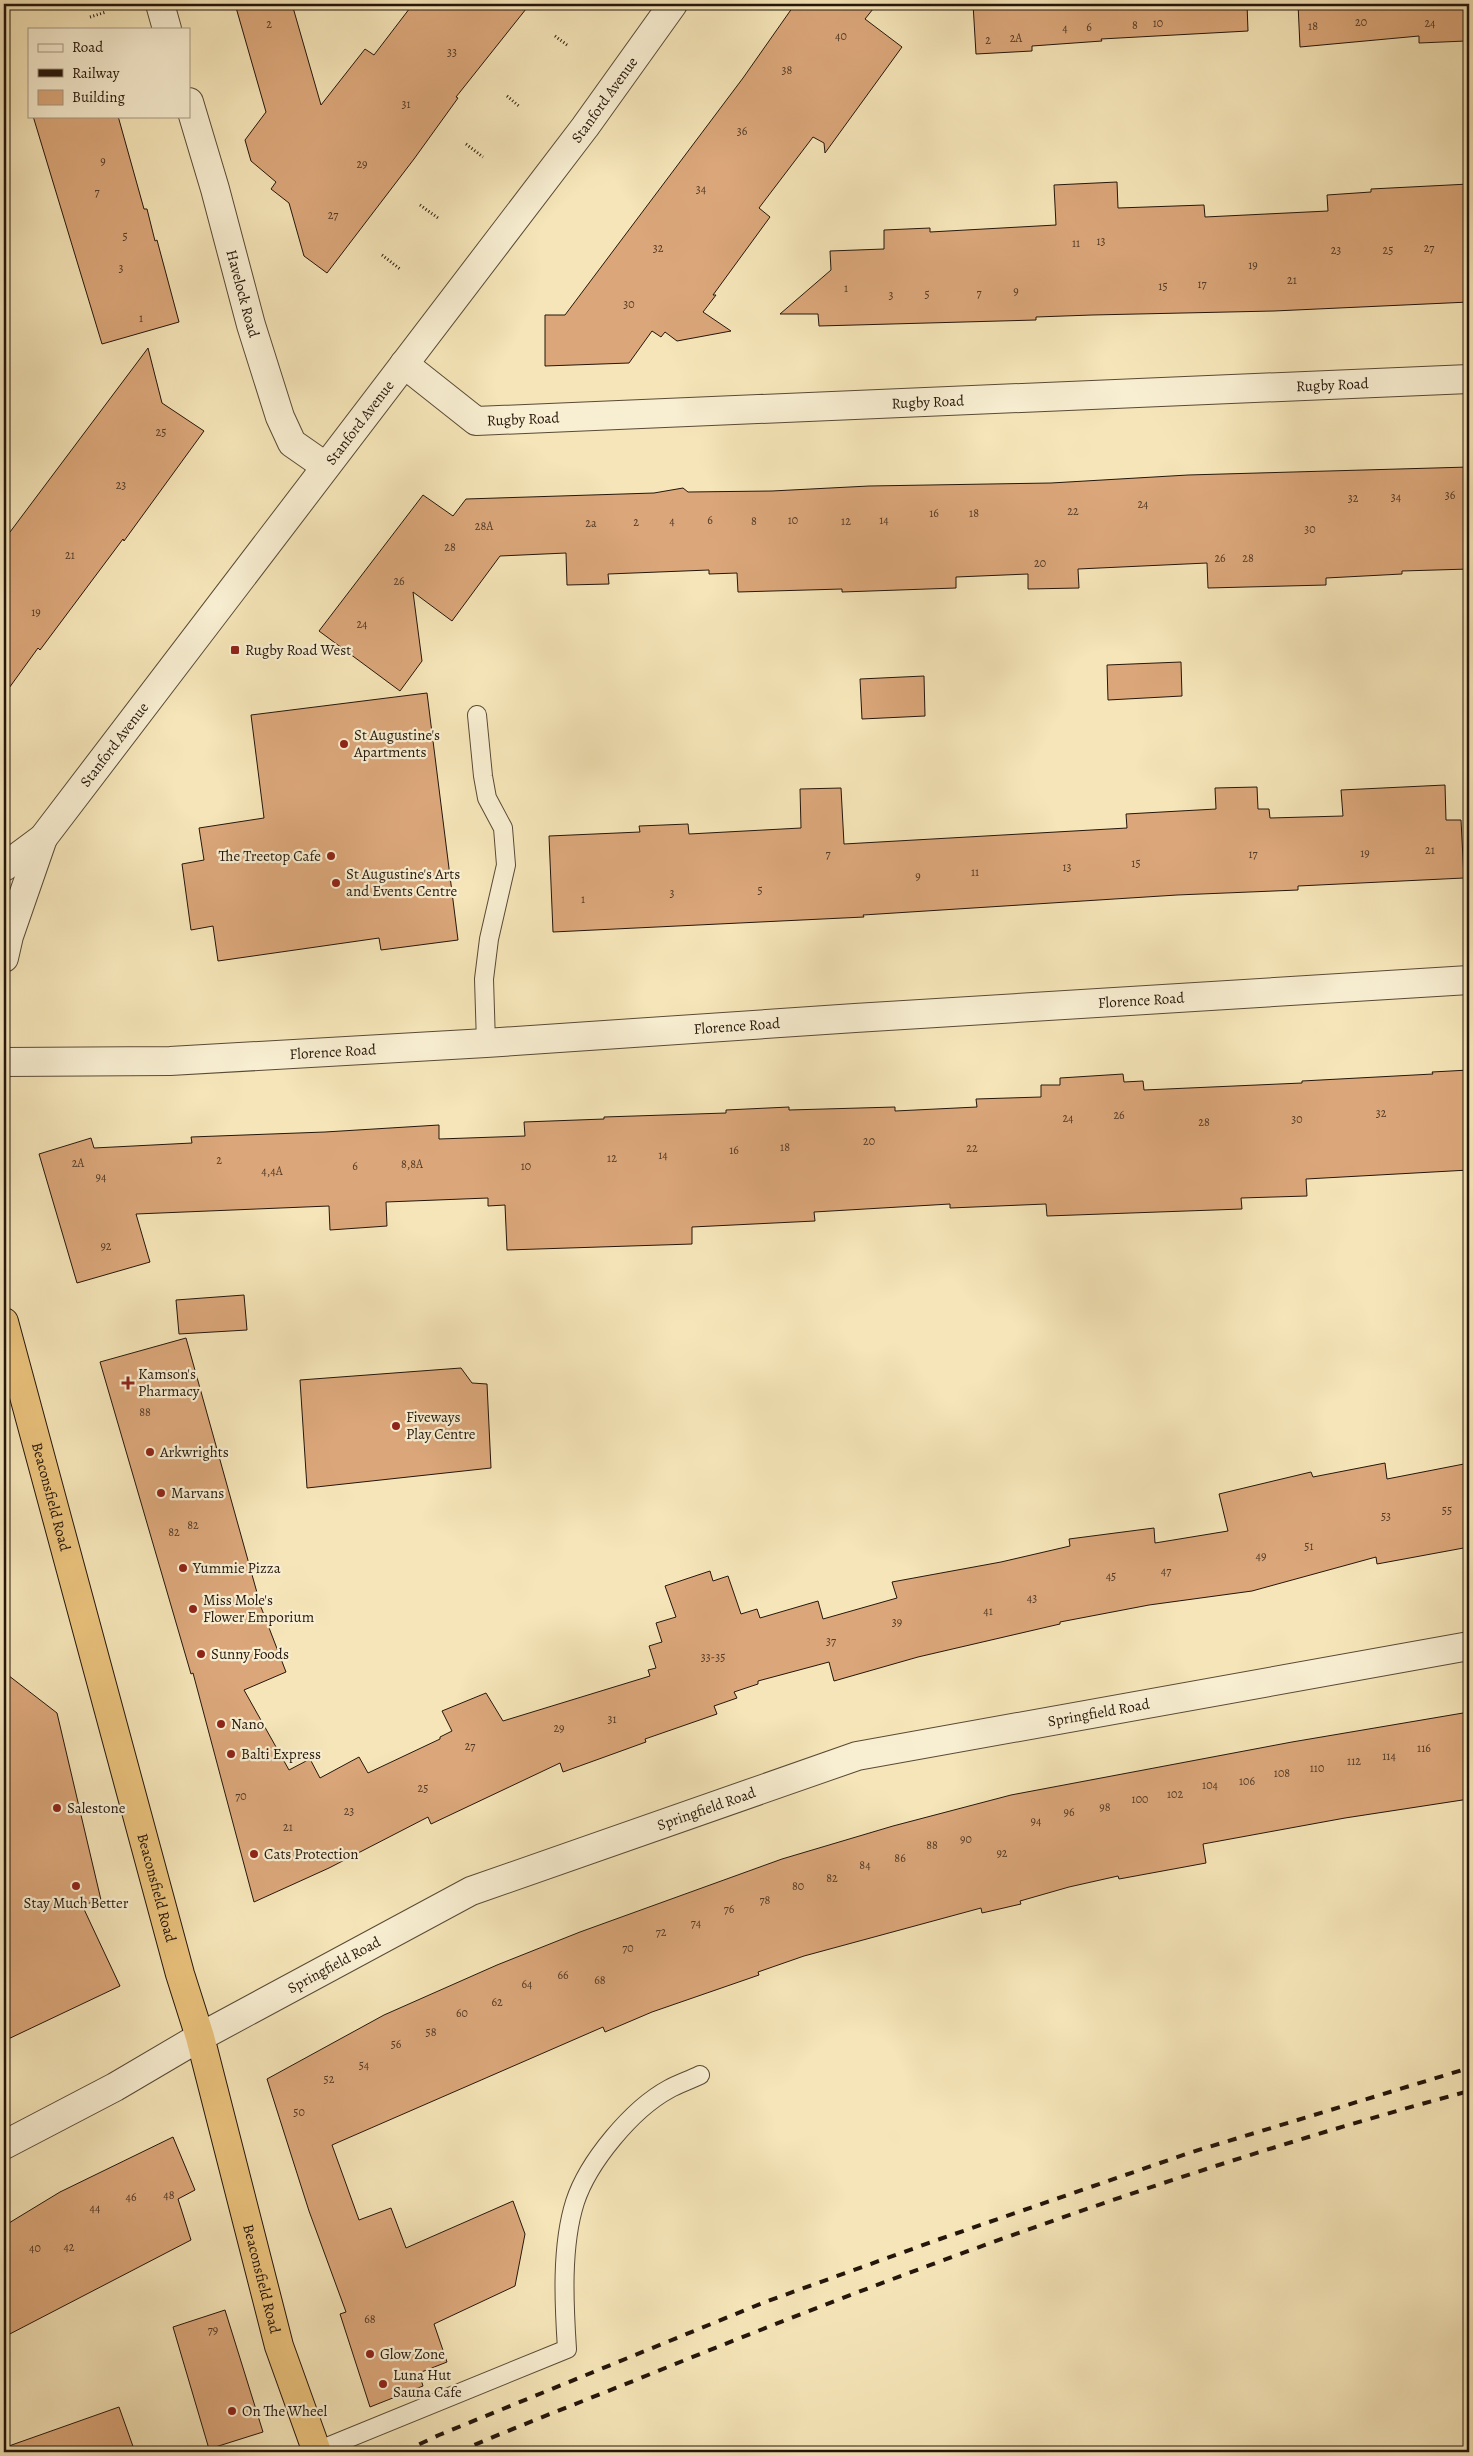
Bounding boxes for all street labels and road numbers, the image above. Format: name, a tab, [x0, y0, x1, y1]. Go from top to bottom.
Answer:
street label: Stanford Avenue	[566, 52, 642, 147]
street label: Havelock Road	[221, 247, 265, 341]
street label: Rugby Road	[1296, 373, 1370, 396]
street label: Stanford Avenue	[321, 376, 399, 469]
street label: Rugby Road	[891, 390, 965, 413]
street label: Rugby Road	[486, 407, 561, 431]
street label: Stanford Avenue	[75, 698, 153, 791]
street label: Florence Road	[1097, 988, 1186, 1013]
street label: Florence Road	[693, 1013, 782, 1039]
street label: Florence Road	[289, 1039, 377, 1064]
street label: Beaconsfield Road	[27, 1440, 76, 1554]
street label: Springfield Road	[1046, 1693, 1152, 1732]
street label: Springfield Road	[654, 1782, 759, 1835]
street label: Beaconsfield Road	[132, 1831, 181, 1945]
street label: Springfield Road	[284, 1931, 385, 1998]
street label: Beaconsfield Road	[238, 2222, 286, 2336]

